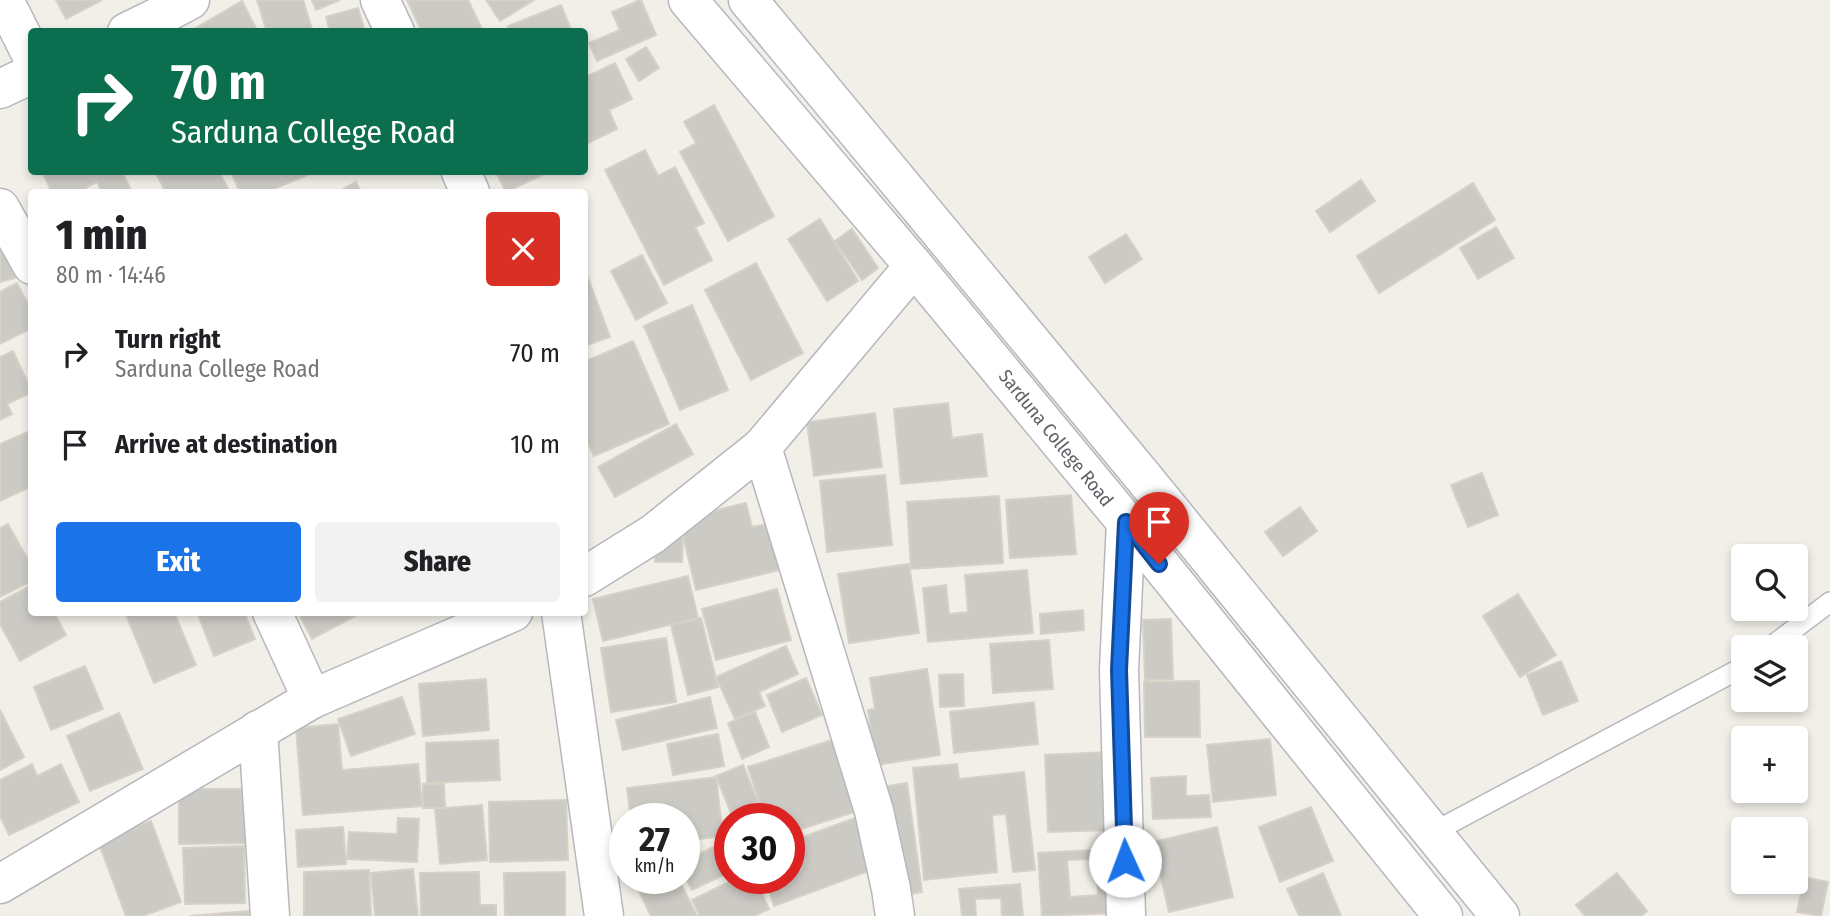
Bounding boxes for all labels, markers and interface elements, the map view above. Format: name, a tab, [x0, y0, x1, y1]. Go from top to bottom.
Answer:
text: 70 m	[171, 53, 266, 112]
icon: right	[56, 56, 147, 147]
text: Sarduna College Road	[171, 113, 456, 151]
text: 1 min	[56, 210, 147, 260]
button: close	[486, 212, 560, 286]
text: 80 m · 14:46	[56, 261, 166, 289]
text: Turn right	[115, 324, 221, 355]
icon: right	[56, 335, 94, 373]
text: 70 m	[510, 338, 560, 369]
text: Sarduna College Road	[115, 355, 320, 383]
street label: Sarduna College Road	[994, 365, 1118, 511]
icon: arrive	[56, 426, 94, 464]
text: Arrive at destination	[115, 429, 338, 460]
text: 10 m	[510, 429, 560, 460]
pin	[1129, 492, 1189, 564]
icon: arrive	[1140, 503, 1178, 541]
button: Exit	[56, 522, 301, 602]
button: Share	[315, 522, 560, 602]
map controls	[1731, 544, 1808, 894]
button: search	[1731, 544, 1808, 621]
button: layers	[1731, 635, 1808, 712]
button: +	[1731, 726, 1808, 803]
speed limit sign: 30	[714, 803, 805, 894]
button: −	[1731, 817, 1808, 894]
text: 27	[639, 818, 670, 860]
position arrow	[1088, 824, 1162, 898]
text: km/h	[634, 855, 675, 877]

